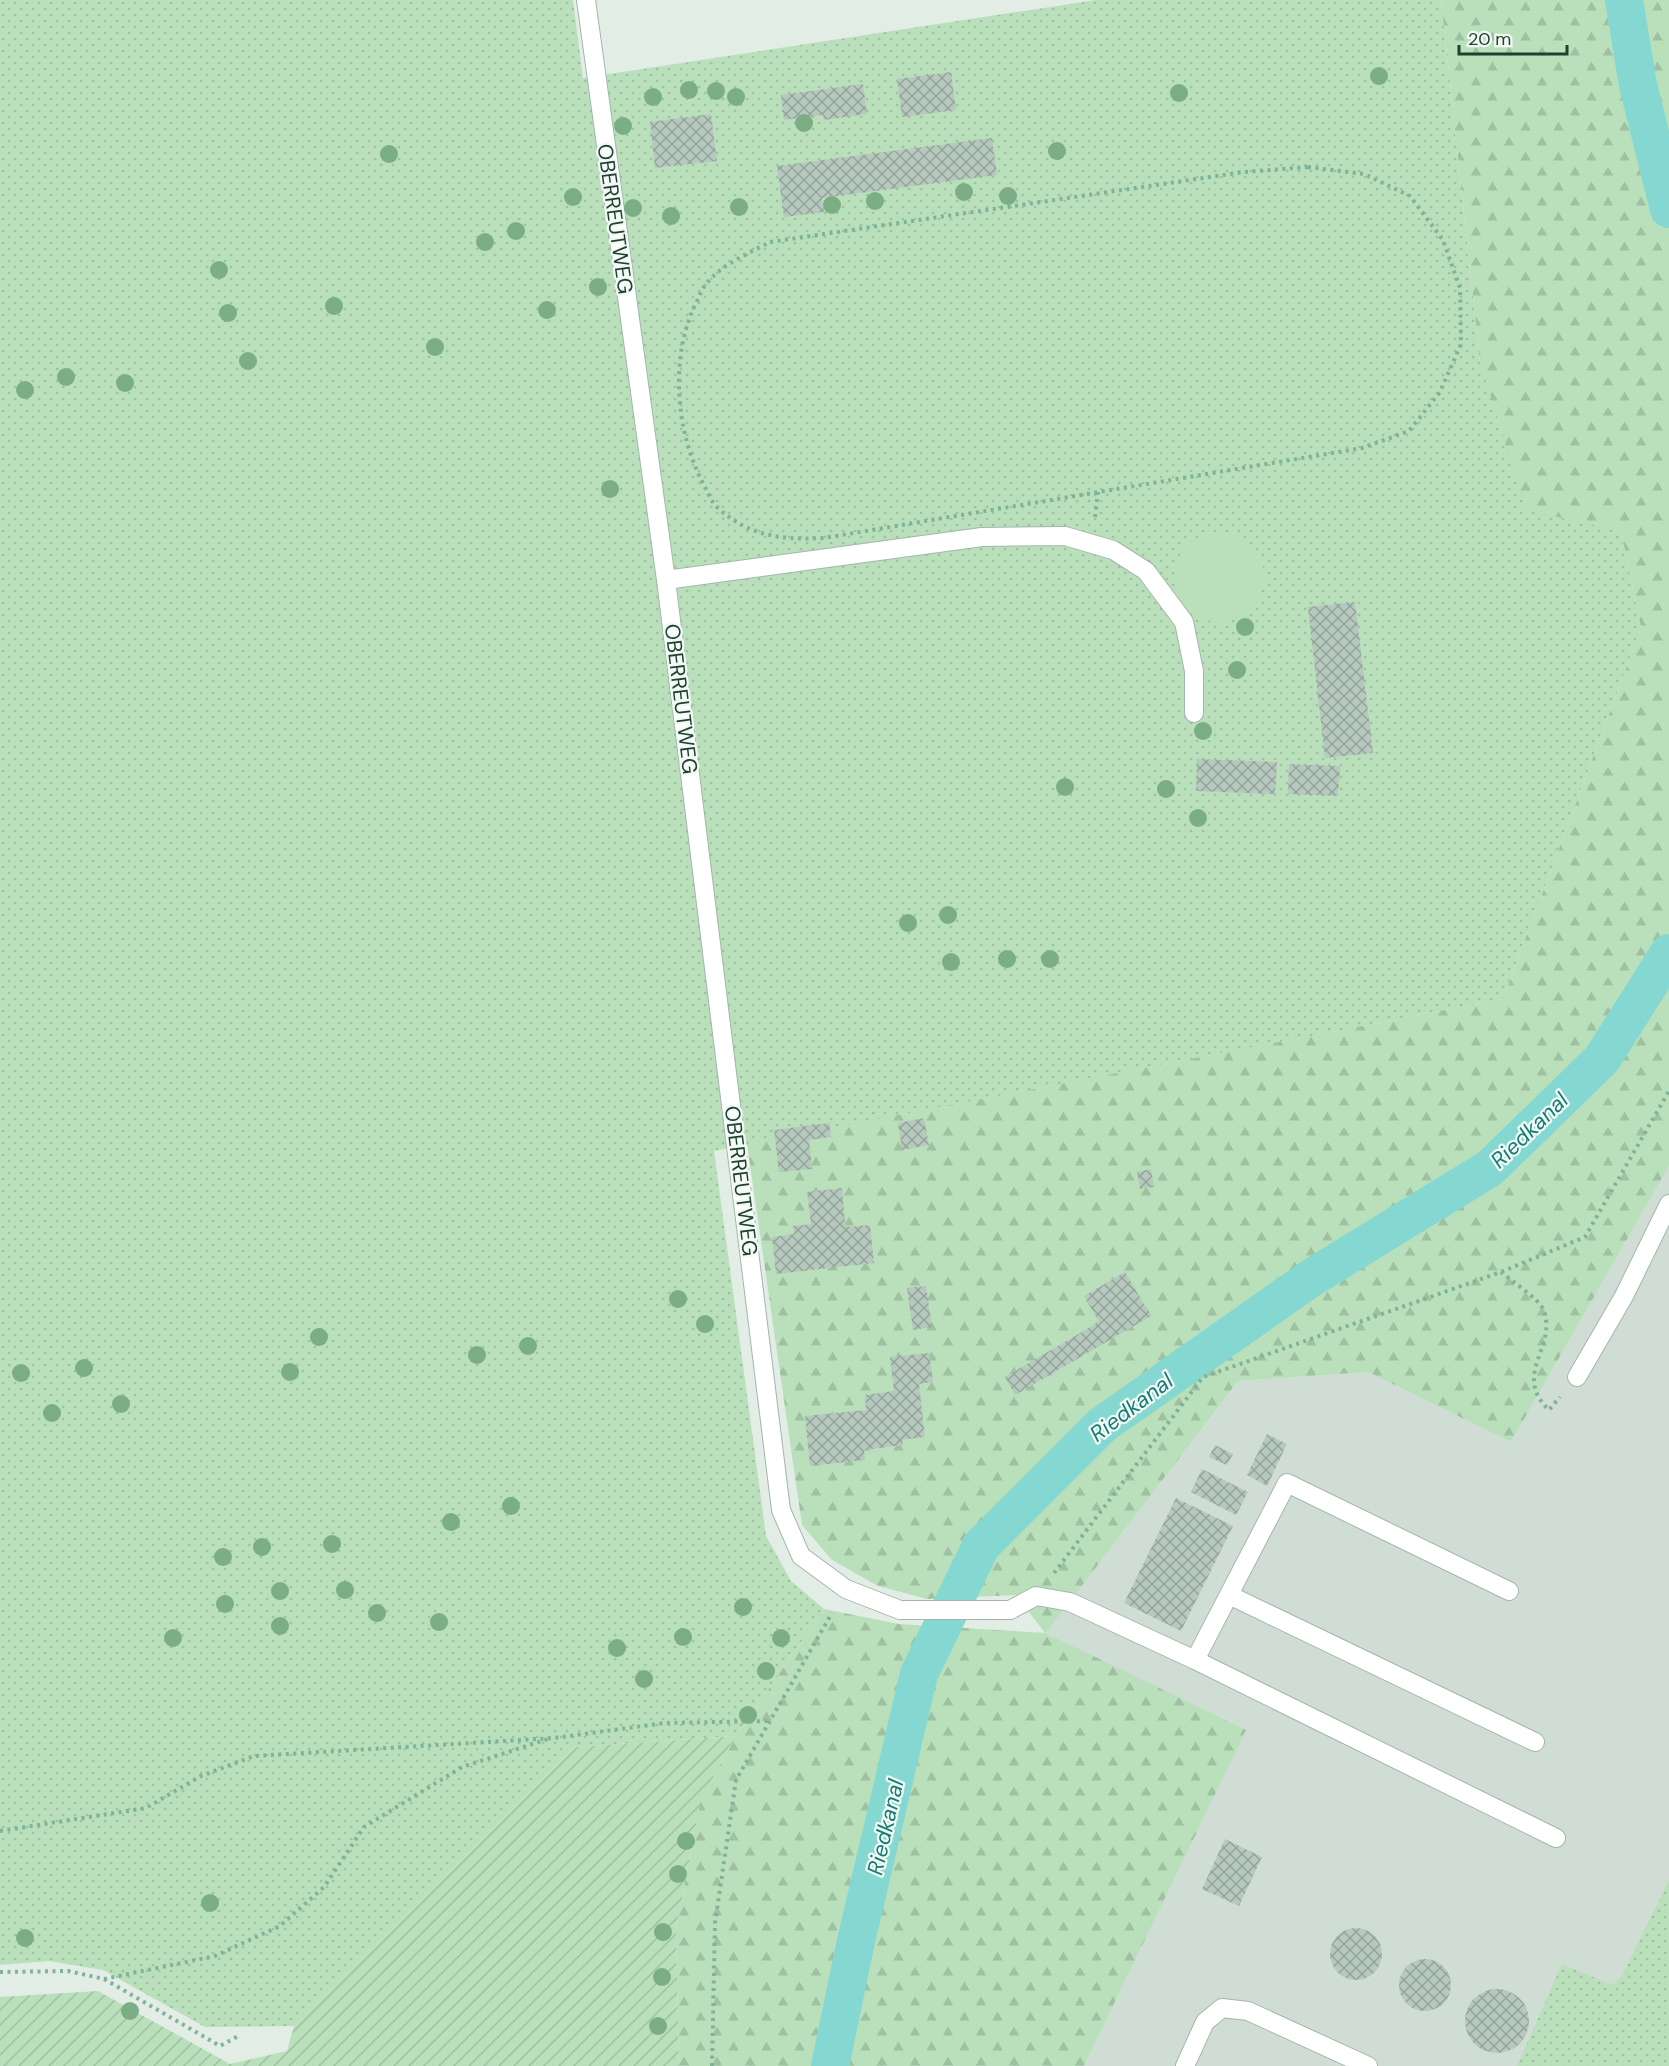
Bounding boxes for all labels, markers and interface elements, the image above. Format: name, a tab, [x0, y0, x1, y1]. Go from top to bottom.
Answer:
scale bar	[1459, 18, 1567, 56]
text: 20 m	[1468, 27, 1511, 51]
street label: OBERREUTWEG	[591, 142, 639, 296]
street label: OBERREUTWEG	[658, 622, 704, 776]
water label: Riedkanal	[1484, 1085, 1575, 1175]
street label: OBERREUTWEG	[718, 1104, 764, 1258]
water label: Riedkanal	[1084, 1366, 1180, 1448]
water label: Riedkanal	[860, 1775, 911, 1878]

